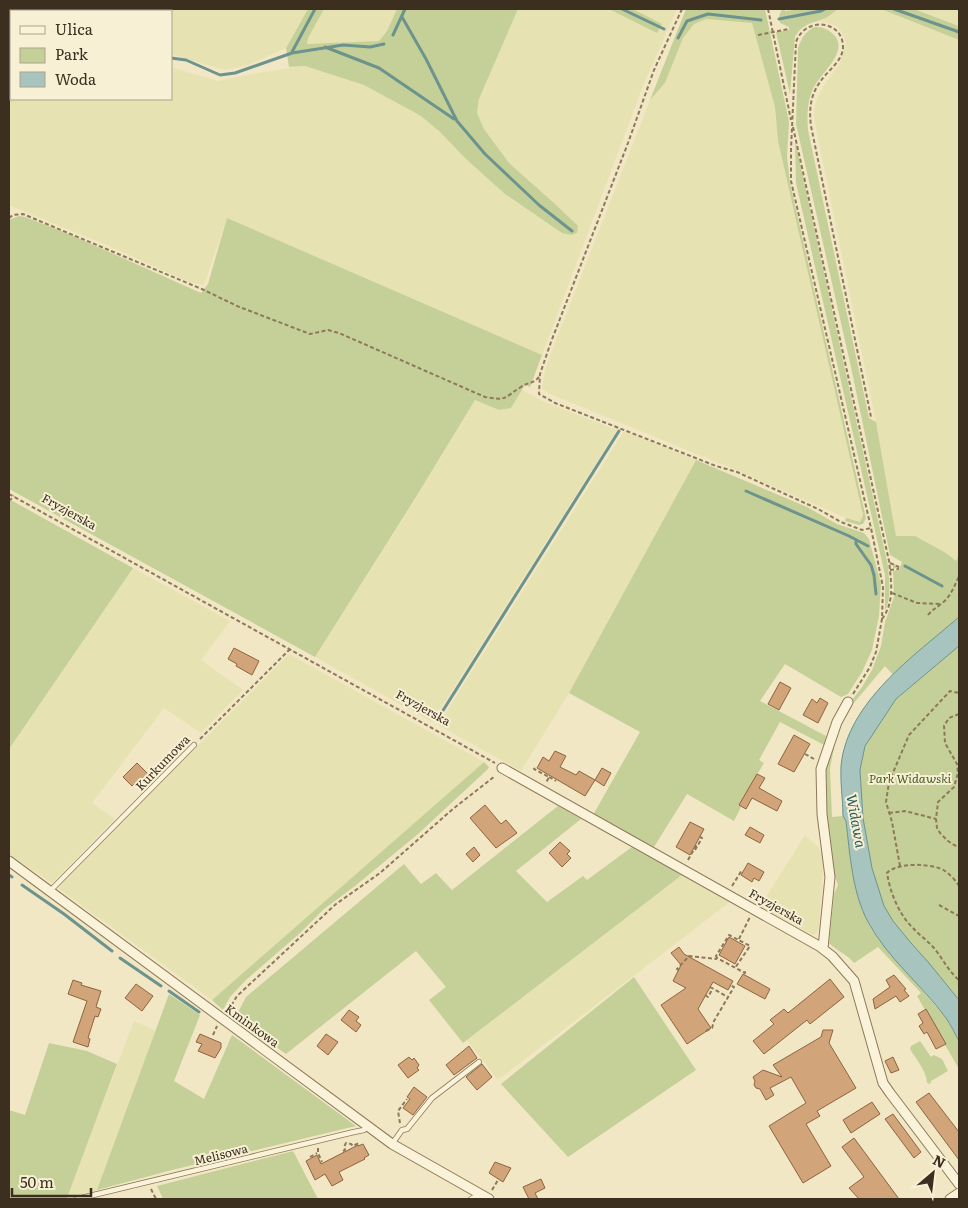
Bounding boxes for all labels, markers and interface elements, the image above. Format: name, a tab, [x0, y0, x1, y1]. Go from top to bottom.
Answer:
legend	[10, 10, 172, 100]
text: Ulica	[55, 17, 94, 40]
text: Park	[55, 42, 89, 65]
text: Woda	[55, 67, 97, 90]
street label: Fryzjerska	[39, 489, 101, 534]
street label: Fryzjerska	[393, 685, 455, 730]
street label: Kurkumowa	[131, 730, 194, 794]
park label: Park Widawski	[869, 769, 952, 787]
water label: Widawa	[842, 792, 872, 849]
street label: Fryzjerska	[746, 884, 808, 929]
street label: Kminkowa	[222, 999, 284, 1051]
street label: Melisowa	[192, 1139, 250, 1169]
north arrow	[908, 1148, 958, 1198]
text: N	[930, 1149, 950, 1172]
scale bar	[12, 1166, 91, 1198]
text: 50 m	[20, 1170, 54, 1193]

